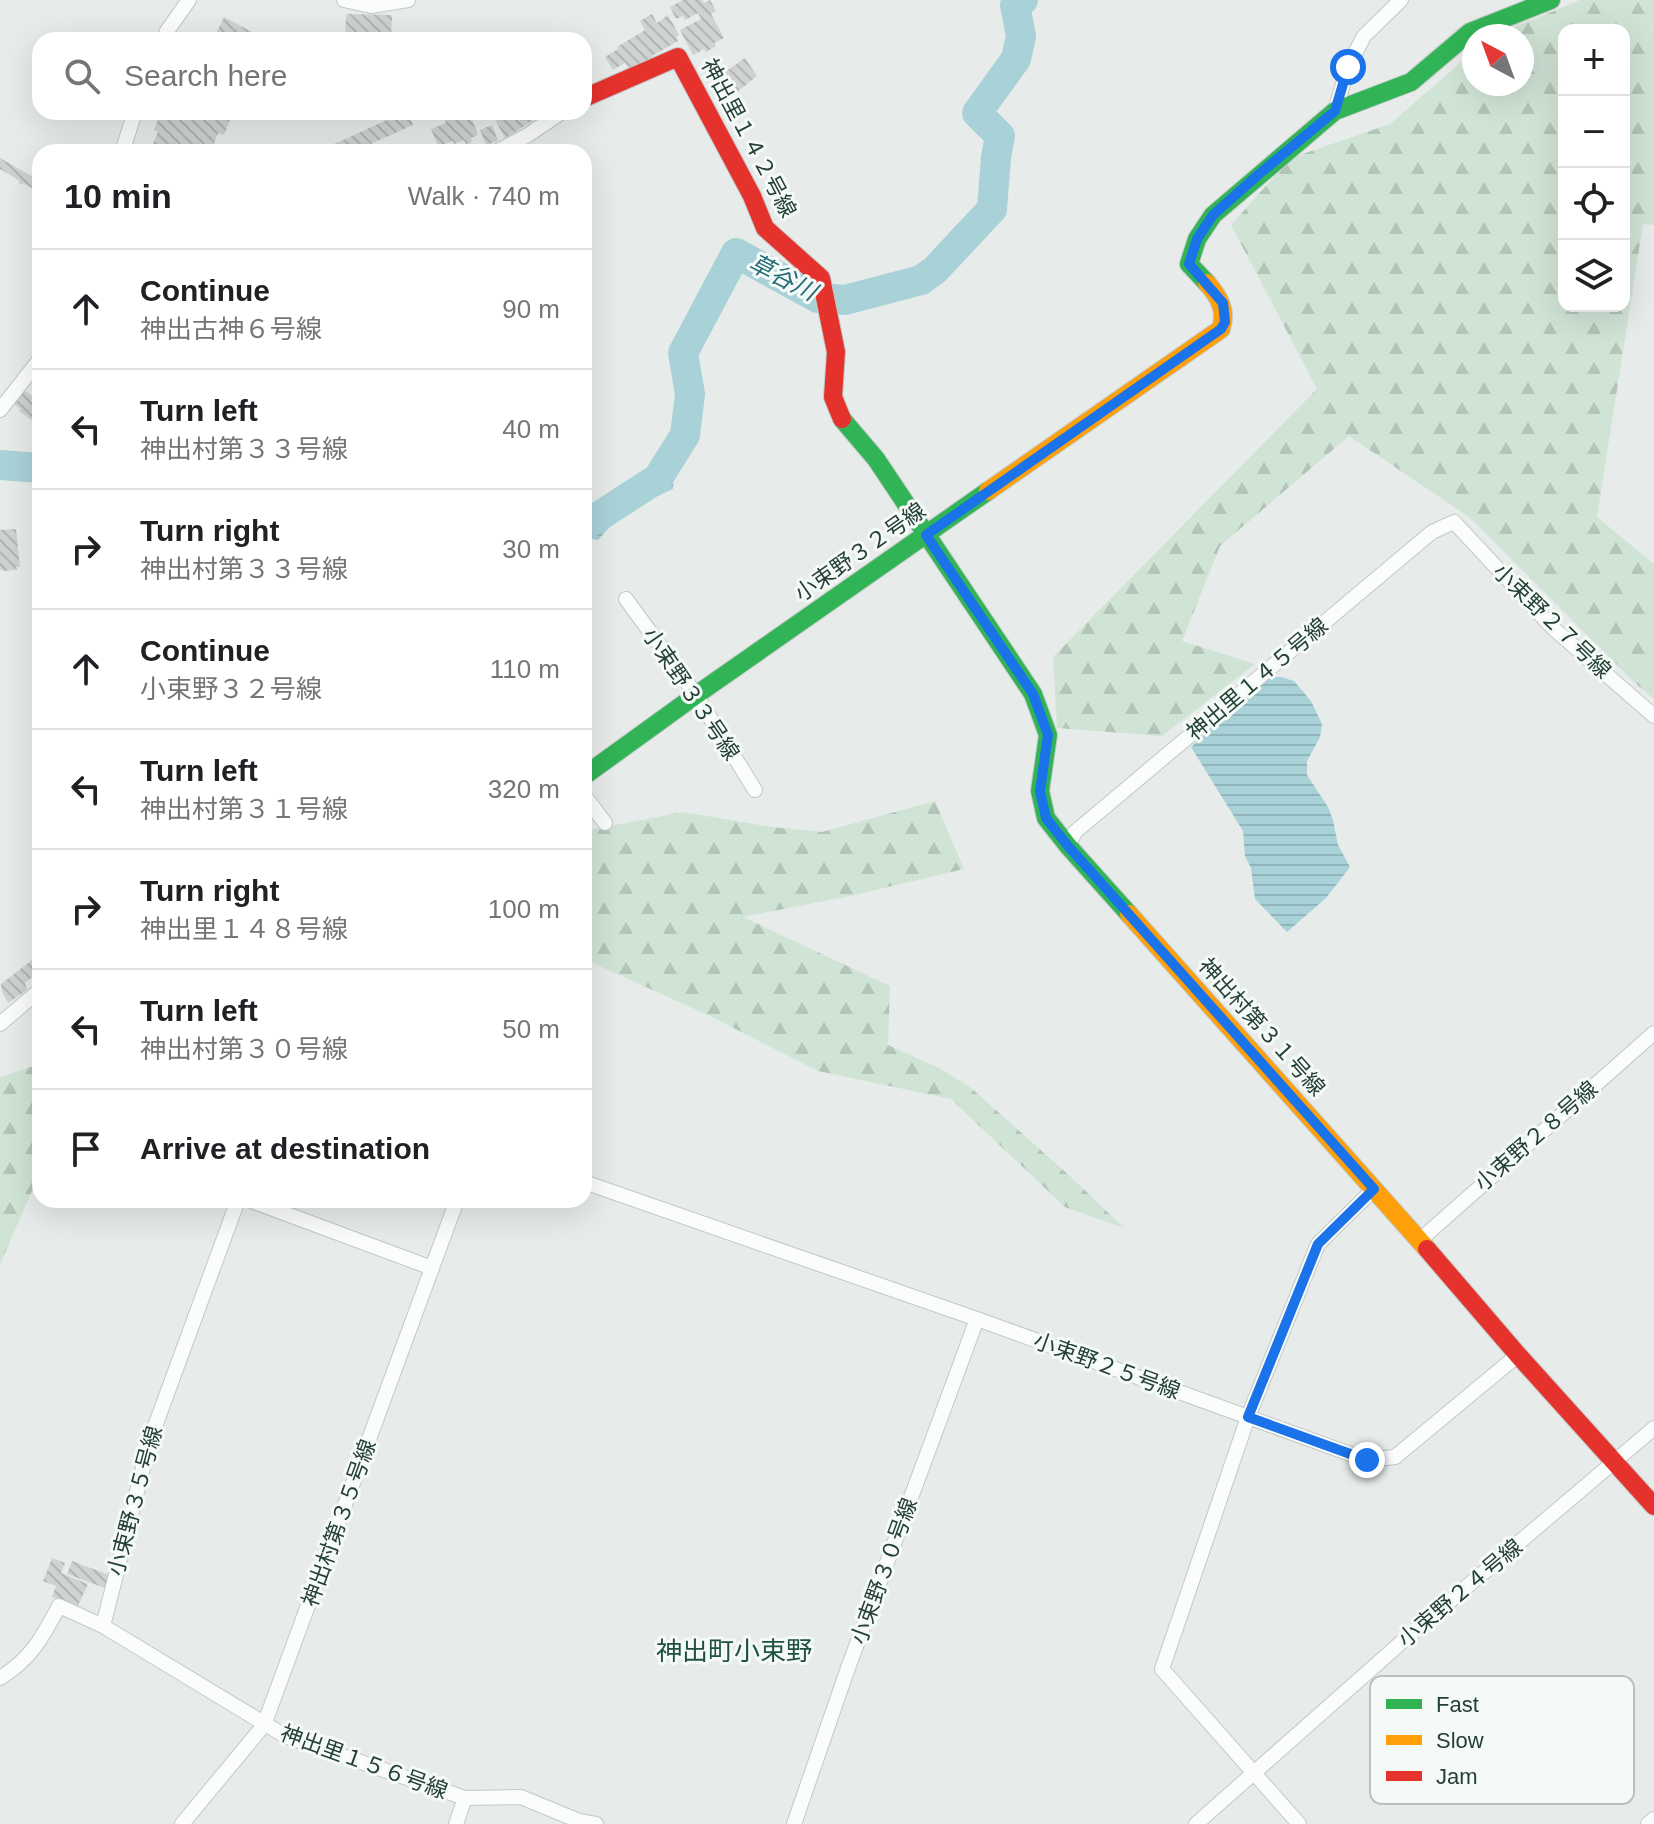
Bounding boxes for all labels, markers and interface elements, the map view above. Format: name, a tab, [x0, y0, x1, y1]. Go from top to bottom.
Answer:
north arrow	[1462, 24, 1534, 96]
map controls	[1558, 24, 1630, 312]
button: +	[1558, 24, 1630, 96]
search box	[32, 32, 592, 120]
route start	[1330, 49, 1366, 85]
icon: search	[60, 54, 104, 98]
street label: 神出里１４２号線	[697, 54, 801, 222]
text: Search here	[124, 59, 287, 92]
button: −	[1558, 96, 1630, 168]
button: locate	[1558, 168, 1630, 240]
text: 10 min	[64, 177, 172, 215]
text: Walk · 740 m	[408, 181, 560, 211]
button: layers	[1558, 240, 1630, 312]
water label: 草谷川	[745, 249, 824, 307]
text: Continue	[140, 274, 270, 307]
icon: ahead	[64, 287, 108, 331]
text: 90 m	[502, 294, 560, 324]
text: 神出古神６号線	[140, 314, 322, 344]
text: Turn left	[140, 394, 258, 427]
icon: left	[64, 407, 108, 451]
text: 40 m	[502, 414, 560, 444]
text: 神出村第３３号線	[140, 434, 348, 464]
street label: 小束野３２号線	[790, 498, 930, 606]
text: Turn right	[140, 514, 279, 547]
icon: right	[64, 527, 108, 571]
text: 30 m	[502, 534, 560, 564]
text: 神出村第３３号線	[140, 554, 348, 584]
street label: 小束野２７号線	[1488, 559, 1616, 683]
street label: 神出里１４５号線	[1182, 613, 1332, 745]
street label: 小束野３３号線	[638, 623, 744, 765]
text: Continue	[140, 634, 270, 667]
icon: ahead	[64, 647, 108, 691]
text: 110 m	[490, 654, 560, 684]
text: 小束野３２号線	[140, 674, 322, 704]
text: Turn left	[140, 754, 258, 787]
icon: left	[64, 767, 108, 811]
text: 320 m	[488, 774, 560, 804]
text: 神出村第３１号線	[140, 794, 348, 824]
text: Turn right	[140, 874, 279, 907]
icon: right	[64, 887, 108, 931]
text: 100 m	[488, 894, 560, 924]
text: 神出里１４８号線	[140, 914, 348, 944]
street label: 神出村第３１号線	[1194, 953, 1330, 1101]
text: Turn left	[140, 994, 258, 1027]
icon: left	[64, 1007, 108, 1051]
text: 50 m	[502, 1014, 560, 1044]
text: 神出村第３０号線	[140, 1034, 348, 1064]
street label: 小束野２８号線	[1470, 1076, 1602, 1196]
icon: arrive	[64, 1127, 108, 1171]
text: Arrive at destination	[140, 1132, 430, 1165]
street label: 小束野２５号線	[1030, 1328, 1184, 1404]
street label: 小束野３５号線	[103, 1423, 167, 1579]
street label: 神出村第３５号線	[297, 1436, 381, 1610]
route end	[1349, 1442, 1385, 1478]
street label: 小束野３０号線	[846, 1494, 922, 1648]
street label: 小束野２４号線	[1393, 1534, 1527, 1652]
district label: 神出町小束野	[656, 1636, 812, 1666]
legend	[1370, 1676, 1634, 1804]
text: Fast	[1436, 1692, 1479, 1717]
street label: 神出里１５６号線	[277, 1720, 451, 1804]
text: Slow	[1436, 1728, 1484, 1753]
text: Jam	[1436, 1764, 1478, 1789]

